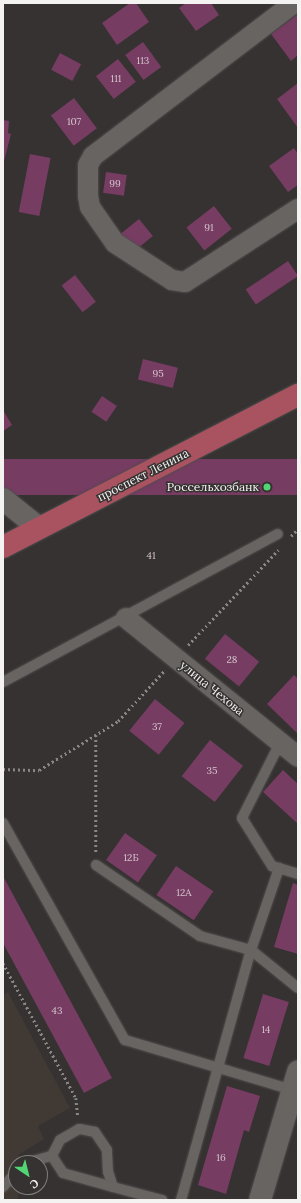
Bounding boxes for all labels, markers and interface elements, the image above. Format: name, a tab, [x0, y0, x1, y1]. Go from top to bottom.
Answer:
house number: 113	[137, 55, 149, 67]
house number: 111	[111, 73, 121, 85]
house number: 107	[67, 116, 81, 128]
house number: 99	[109, 178, 121, 190]
house number: 91	[204, 222, 214, 234]
house number: 95	[152, 368, 164, 380]
street label: проспект Ленина	[95, 446, 191, 504]
place label: Россельхозбанк	[167, 480, 259, 494]
marker: Россельхозбанк	[262, 482, 272, 492]
house number: 41	[146, 550, 156, 562]
house number: 28	[227, 654, 237, 666]
street label: улица Чехова	[177, 658, 247, 718]
house number: 37	[152, 721, 162, 733]
house number: 35	[206, 765, 218, 777]
house number: 12Б	[123, 852, 139, 864]
house number: 12А	[176, 887, 192, 899]
house number: 43	[52, 1005, 62, 1017]
house number: 14	[261, 1024, 271, 1036]
house number: 16	[216, 1152, 226, 1164]
north arrow	[8, 1155, 48, 1195]
text: С	[27, 1176, 41, 1192]

